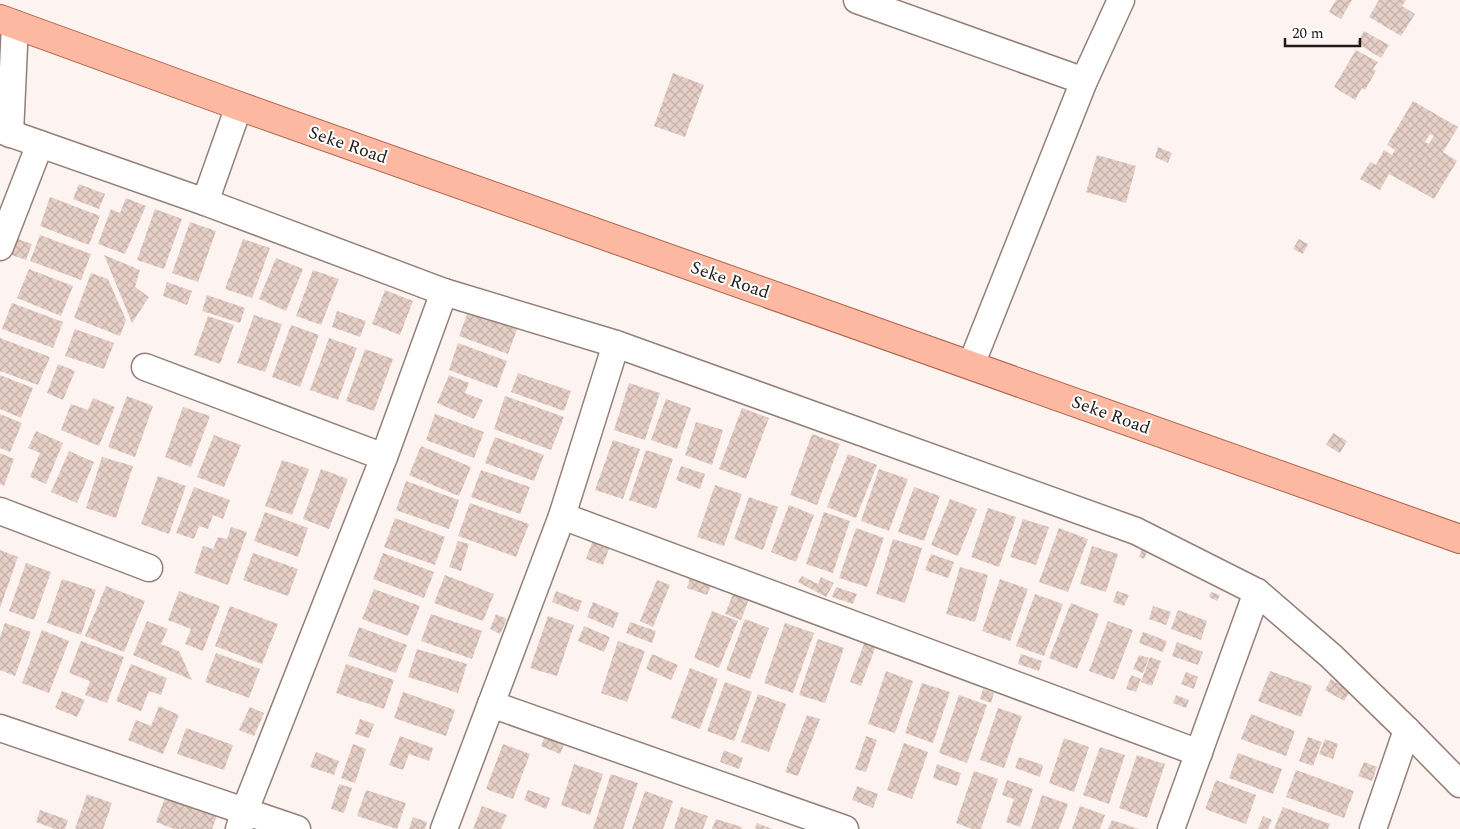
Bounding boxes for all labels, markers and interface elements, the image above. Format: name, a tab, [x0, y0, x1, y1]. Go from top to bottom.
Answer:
scale bar	[1285, 15, 1360, 47]
text: 20 m	[1292, 22, 1324, 45]
street label: Seke Road	[305, 119, 391, 171]
street label: Seke Road	[687, 254, 773, 306]
street label: Seke Road	[1068, 388, 1154, 442]

